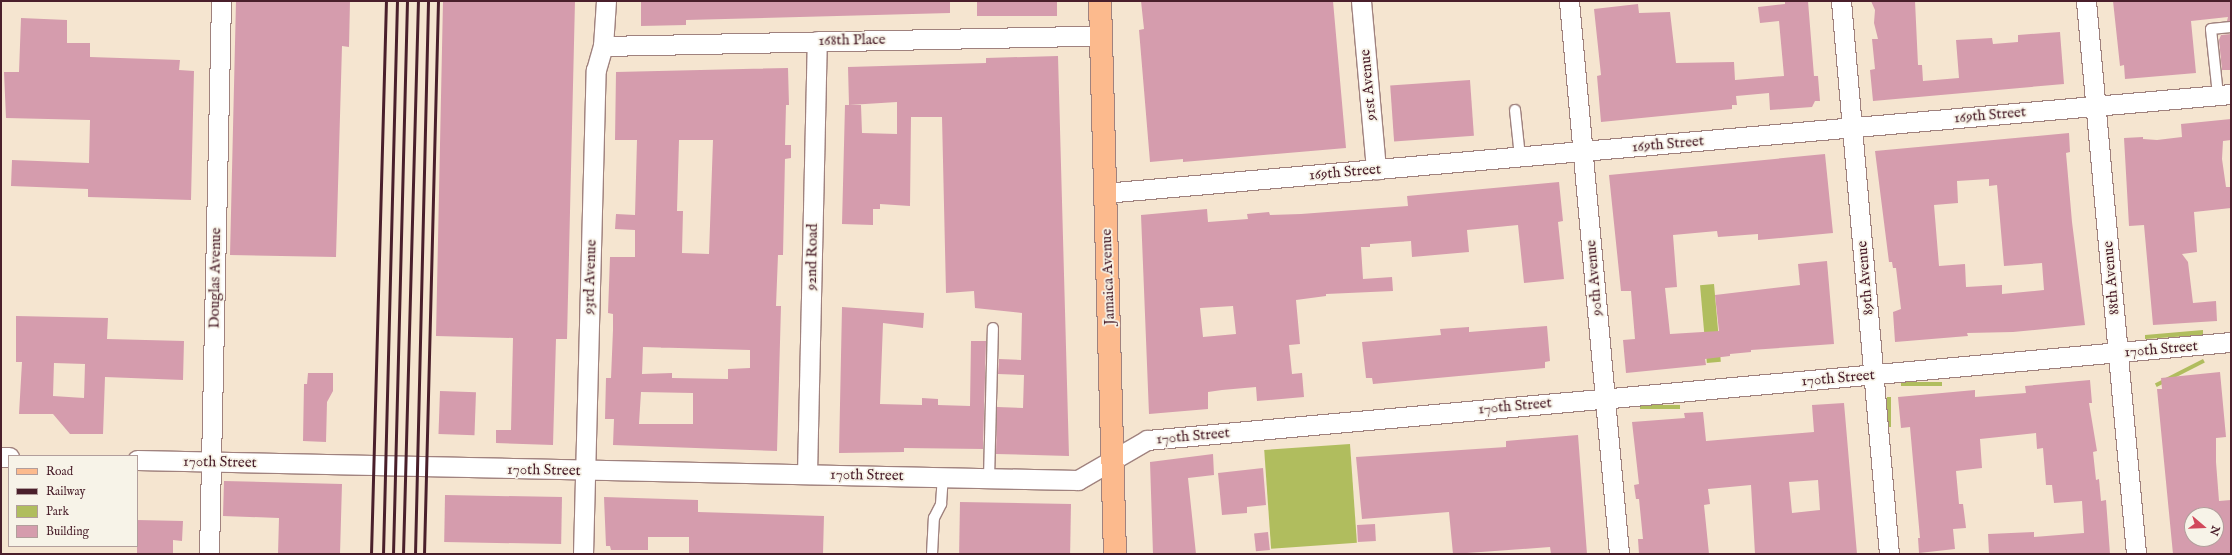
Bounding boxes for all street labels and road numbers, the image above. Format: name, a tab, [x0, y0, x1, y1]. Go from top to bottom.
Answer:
street label: 168th Place	[818, 30, 886, 50]
street label: 91st Avenue	[1356, 49, 1380, 121]
street label: 169th Street	[1953, 103, 2027, 127]
street label: 169th Street	[1631, 132, 1705, 156]
street label: 169th Street	[1308, 160, 1382, 184]
street label: 92nd Road	[802, 223, 822, 291]
street label: Douglas Avenue	[205, 227, 225, 329]
street label: Jamaica Avenue	[1097, 229, 1119, 325]
street label: 93rd Avenue	[580, 239, 600, 315]
street label: 90th Avenue	[1582, 239, 1606, 317]
street label: 89th Avenue	[1853, 240, 1877, 316]
street label: 88th Avenue	[2099, 240, 2123, 316]
street label: 170th Street	[2124, 337, 2198, 361]
street label: 170th Street	[1801, 366, 1875, 390]
street label: 170th Street	[1478, 394, 1552, 418]
street label: 170th Street	[1156, 424, 1230, 448]
street label: 170th Street	[183, 452, 257, 472]
street label: 170th Street	[507, 460, 581, 480]
street label: 170th Street	[830, 465, 904, 485]

